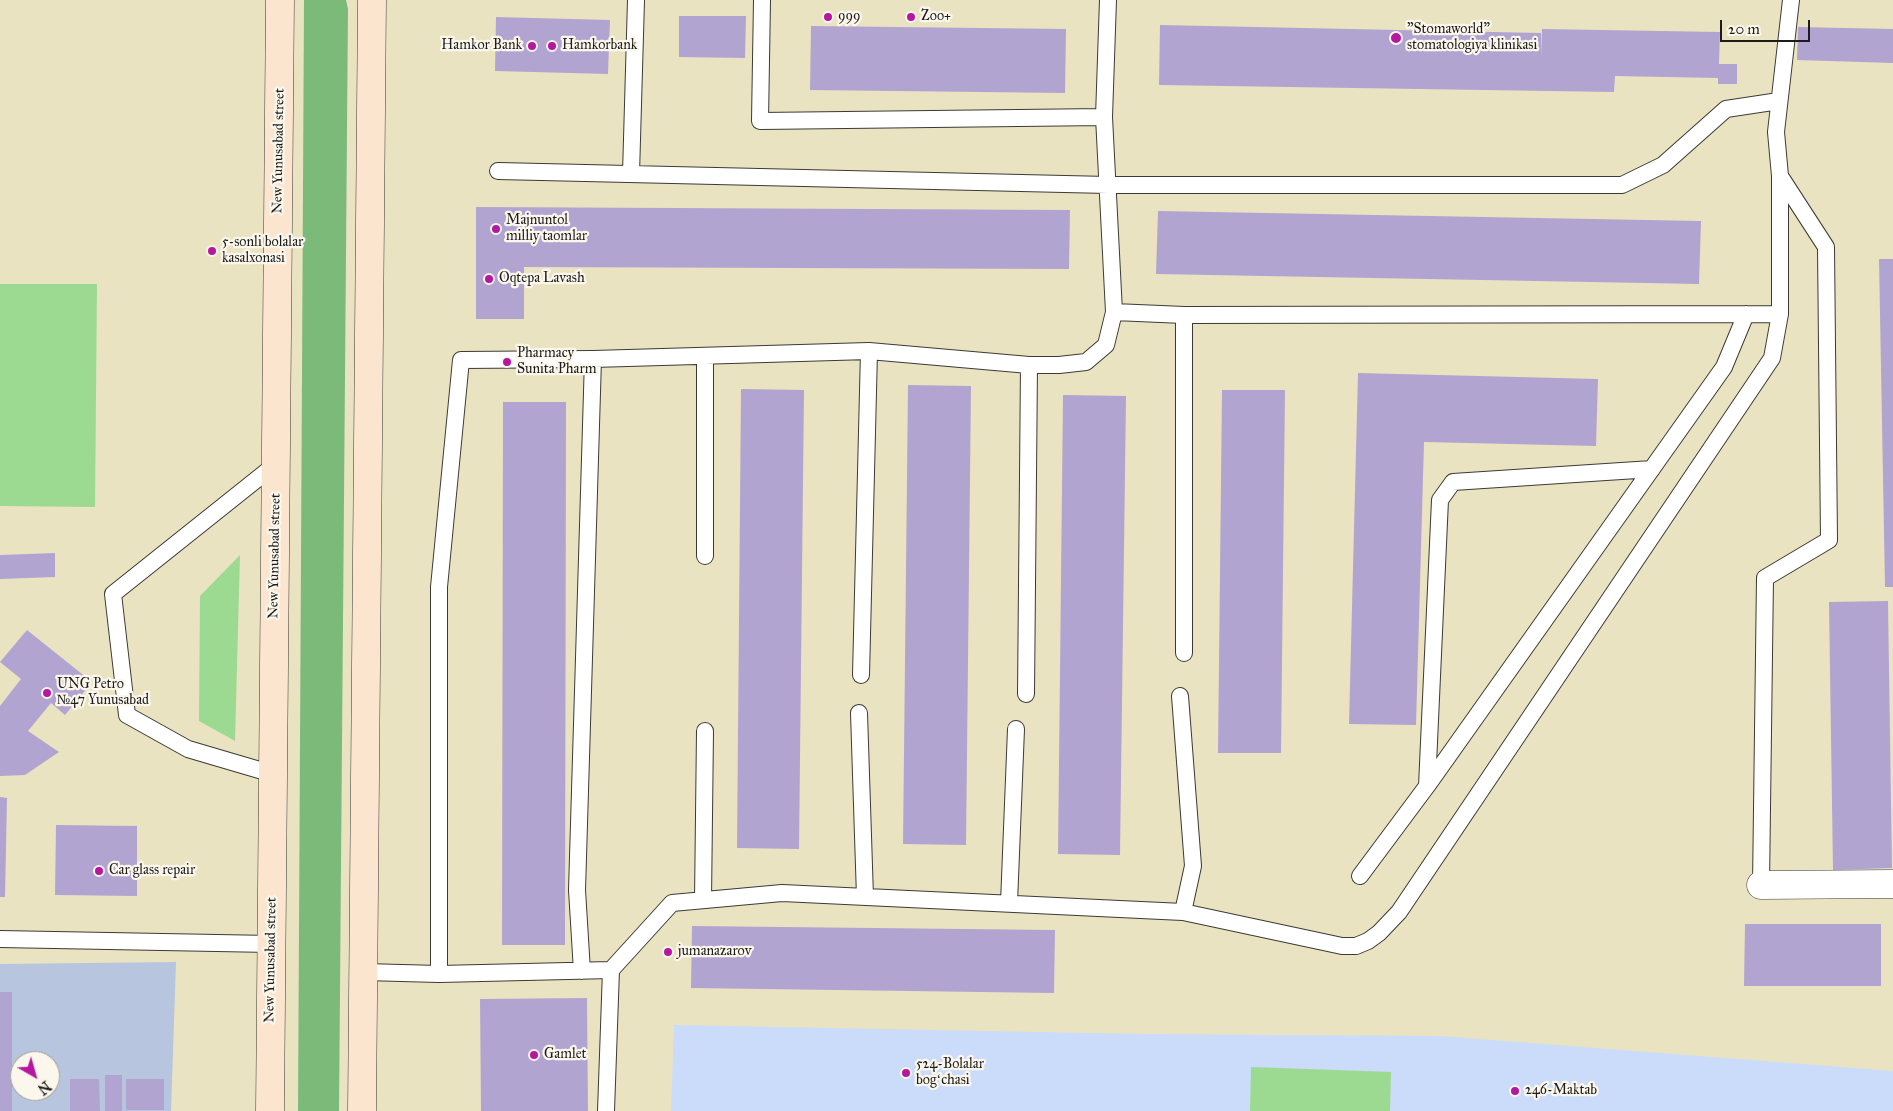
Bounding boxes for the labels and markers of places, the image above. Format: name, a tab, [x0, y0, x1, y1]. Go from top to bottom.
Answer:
place label: 999	[838, 9, 861, 25]
place label: Zoo+	[921, 9, 951, 25]
marker: 999	[822, 11, 834, 23]
marker: Zoo+	[905, 11, 917, 23]
place label: "Stomaworld" stomatologiya klinikasi	[1407, 22, 1537, 54]
marker: "Stomaworld" stomatologiya klinikasi	[1389, 31, 1403, 45]
place label: Hamkor Bank	[441, 38, 522, 54]
place label: Hamkorbank	[562, 38, 637, 54]
marker: Hamkor Bank	[526, 40, 538, 52]
marker: Hamkorbank	[546, 40, 558, 52]
place label: Majnuntol milliy taomlar	[506, 213, 587, 246]
marker: Majnuntol milliy taomlar	[490, 223, 502, 235]
place label: 5-sonli bolalar kasalxonasi	[222, 235, 303, 268]
marker: 5-sonli bolalar kasalxonasi	[206, 245, 218, 257]
place label: Oqtepa Lavash	[499, 271, 585, 287]
marker: Oqtepa Lavash	[483, 273, 495, 285]
place label: Pharmacy Sunita Pharm	[517, 346, 596, 378]
marker: Pharmacy Sunita Pharm	[501, 356, 513, 368]
place label: UNG Petro №47 Yunusabad	[57, 677, 149, 710]
marker: UNG Petro №47 Yunusabad	[41, 687, 53, 699]
place label: Car glass repair	[109, 863, 195, 879]
marker: Car glass repair	[93, 865, 105, 877]
place label: jumanazarov	[678, 944, 751, 960]
marker: jumanazarov	[662, 946, 674, 958]
place label: Gamlet	[544, 1047, 586, 1063]
marker: Gamlet	[528, 1049, 540, 1061]
place label: 524-Bolalar bogʻchasi	[916, 1057, 984, 1090]
marker: 524-Bolalar bogʻchasi	[900, 1067, 912, 1079]
place label: 246-Maktab	[1525, 1083, 1597, 1099]
marker: 246-Maktab	[1509, 1085, 1521, 1097]

